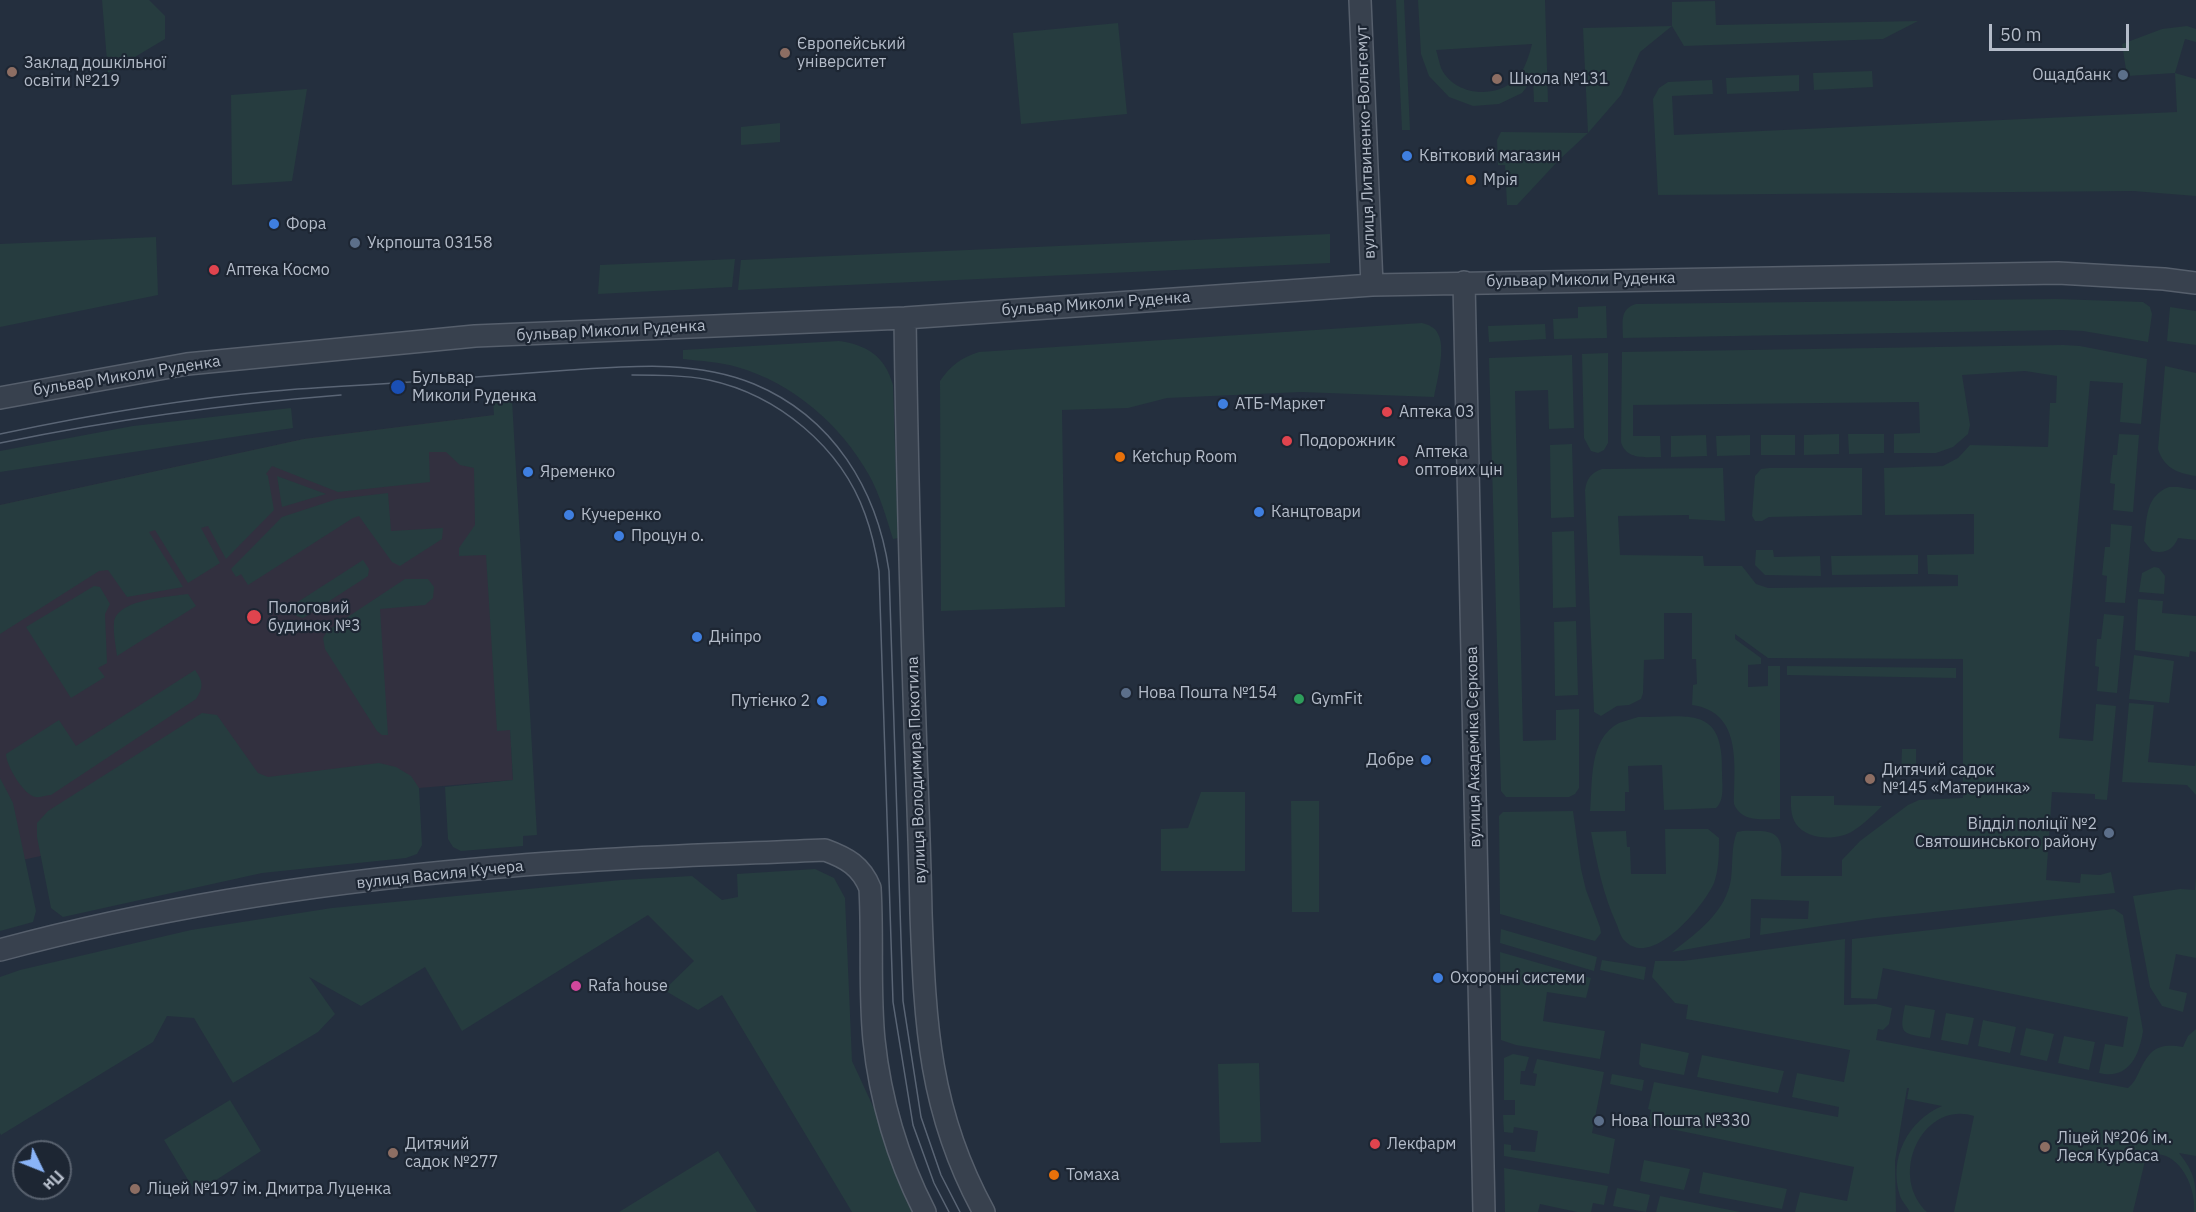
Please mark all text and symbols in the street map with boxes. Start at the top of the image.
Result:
scale bar [1992,12,2132,50]
text: 50 m [2000,23,2042,46]
street label: вулиця Литвиненко-Вольгемут [1352,25,1380,259]
place label: Європейський університет [797,34,906,72]
marker: Європейський університет [778,46,792,60]
place label: Заклад дошкільної освіти №219 [24,53,166,91]
marker: Заклад дошкільної освіти №219 [5,65,19,79]
place label: Ощадбанк [2032,65,2111,85]
marker: Ощадбанк [2116,68,2130,82]
place label: Школа №131 [1509,69,1608,89]
marker: Школа №131 [1490,72,1504,86]
place label: Квітковий магазин [1419,146,1561,166]
marker: Квітковий магазин [1400,149,1414,163]
place label: Мрія [1483,170,1518,190]
marker: Мрія [1464,173,1478,187]
place label: Фора [286,214,326,234]
marker: Фора [267,217,281,231]
place label: Укрпошта 03158 [367,233,493,253]
marker: Укрпошта 03158 [348,236,362,250]
place label: Аптека Космо [226,260,330,280]
marker: Аптека Космо [207,263,221,277]
street label: бульвар Миколи Руденка [1486,269,1676,291]
street label: бульвар Миколи Руденка [1001,288,1191,320]
street label: бульвар Миколи Руденка [516,316,706,346]
street label: бульвар Миколи Руденка [32,352,222,400]
place label: Бульвар Миколи Руденка [412,368,537,406]
marker: Бульвар Миколи Руденка [389,378,407,396]
place label: АТБ-Маркет [1235,394,1325,414]
marker: АТБ-Маркет [1216,397,1230,411]
place label: Аптека 03 [1399,402,1475,422]
marker: Аптека 03 [1380,405,1394,419]
place label: Подорожник [1299,431,1395,451]
marker: Подорожник [1280,434,1294,448]
place label: Аптека оптових цін [1415,442,1503,480]
place label: Ketchup Room [1132,447,1237,467]
marker: Ketchup Room [1113,450,1127,464]
marker: Аптека оптових цін [1396,454,1410,468]
place label: Яременко [540,462,615,482]
marker: Яременко [521,465,535,479]
place label: Канцтовари [1271,502,1361,522]
place label: Кучеренко [581,505,662,525]
marker: Канцтовари [1252,505,1266,519]
marker: Кучеренко [562,508,576,522]
place label: Процун о. [631,526,704,546]
marker: Процун о. [612,529,626,543]
place label: Пологовий будинок №3 [268,598,361,636]
marker: Пологовий будинок №3 [245,608,263,626]
place label: Дніпро [709,627,761,647]
marker: Дніпро [690,630,704,644]
street label: вулиця Академіка Сєркова [1463,646,1485,848]
street label: вулиця Володимира Покотила [903,656,931,884]
place label: Нова Пошта №154 [1138,683,1277,703]
marker: Нова Пошта №154 [1119,686,1133,700]
place label: GymFit [1311,689,1363,709]
place label: Путієнко 2 [731,691,810,711]
marker: GymFit [1292,692,1306,706]
marker: Путієнко 2 [815,694,829,708]
place label: Добре [1366,750,1414,770]
marker: Добре [1419,753,1433,767]
place label: Дитячий садок №145 «Материнка» [1882,760,2030,798]
marker: Дитячий садок №145 «Материнка» [1863,772,1877,786]
place label: Відділ поліції №2 Святошинського району [1915,814,2097,852]
marker: Відділ поліції №2 Святошинського району [2102,826,2116,840]
street label: вулиця Василя Кучера [355,857,525,893]
place label: Охоронні системи [1450,968,1585,988]
marker: Охоронні системи [1431,971,1445,985]
place label: Rafa house [588,976,668,996]
marker: Rafa house [569,979,583,993]
place label: Нова Пошта №330 [1611,1111,1750,1131]
marker: Нова Пошта №330 [1592,1114,1606,1128]
place label: Ліцей №206 ім. Леся Курбаса [2057,1128,2172,1166]
place label: Дитячий садок №277 [405,1134,498,1172]
place label: Лекфарм [1387,1134,1456,1154]
marker: Лекфарм [1368,1137,1382,1151]
north arrow [12,1140,72,1200]
marker: Ліцей №206 ім. Леся Курбаса [2038,1140,2052,1154]
marker: Дитячий садок №277 [386,1146,400,1160]
place label: Томаха [1066,1165,1119,1185]
text: Пн [39,1166,68,1195]
marker: Томаха [1047,1168,1061,1182]
place label: Ліцей №197 ім. Дмитра Луценка [147,1179,391,1199]
marker: Ліцей №197 ім. Дмитра Луценка [128,1182,142,1196]

